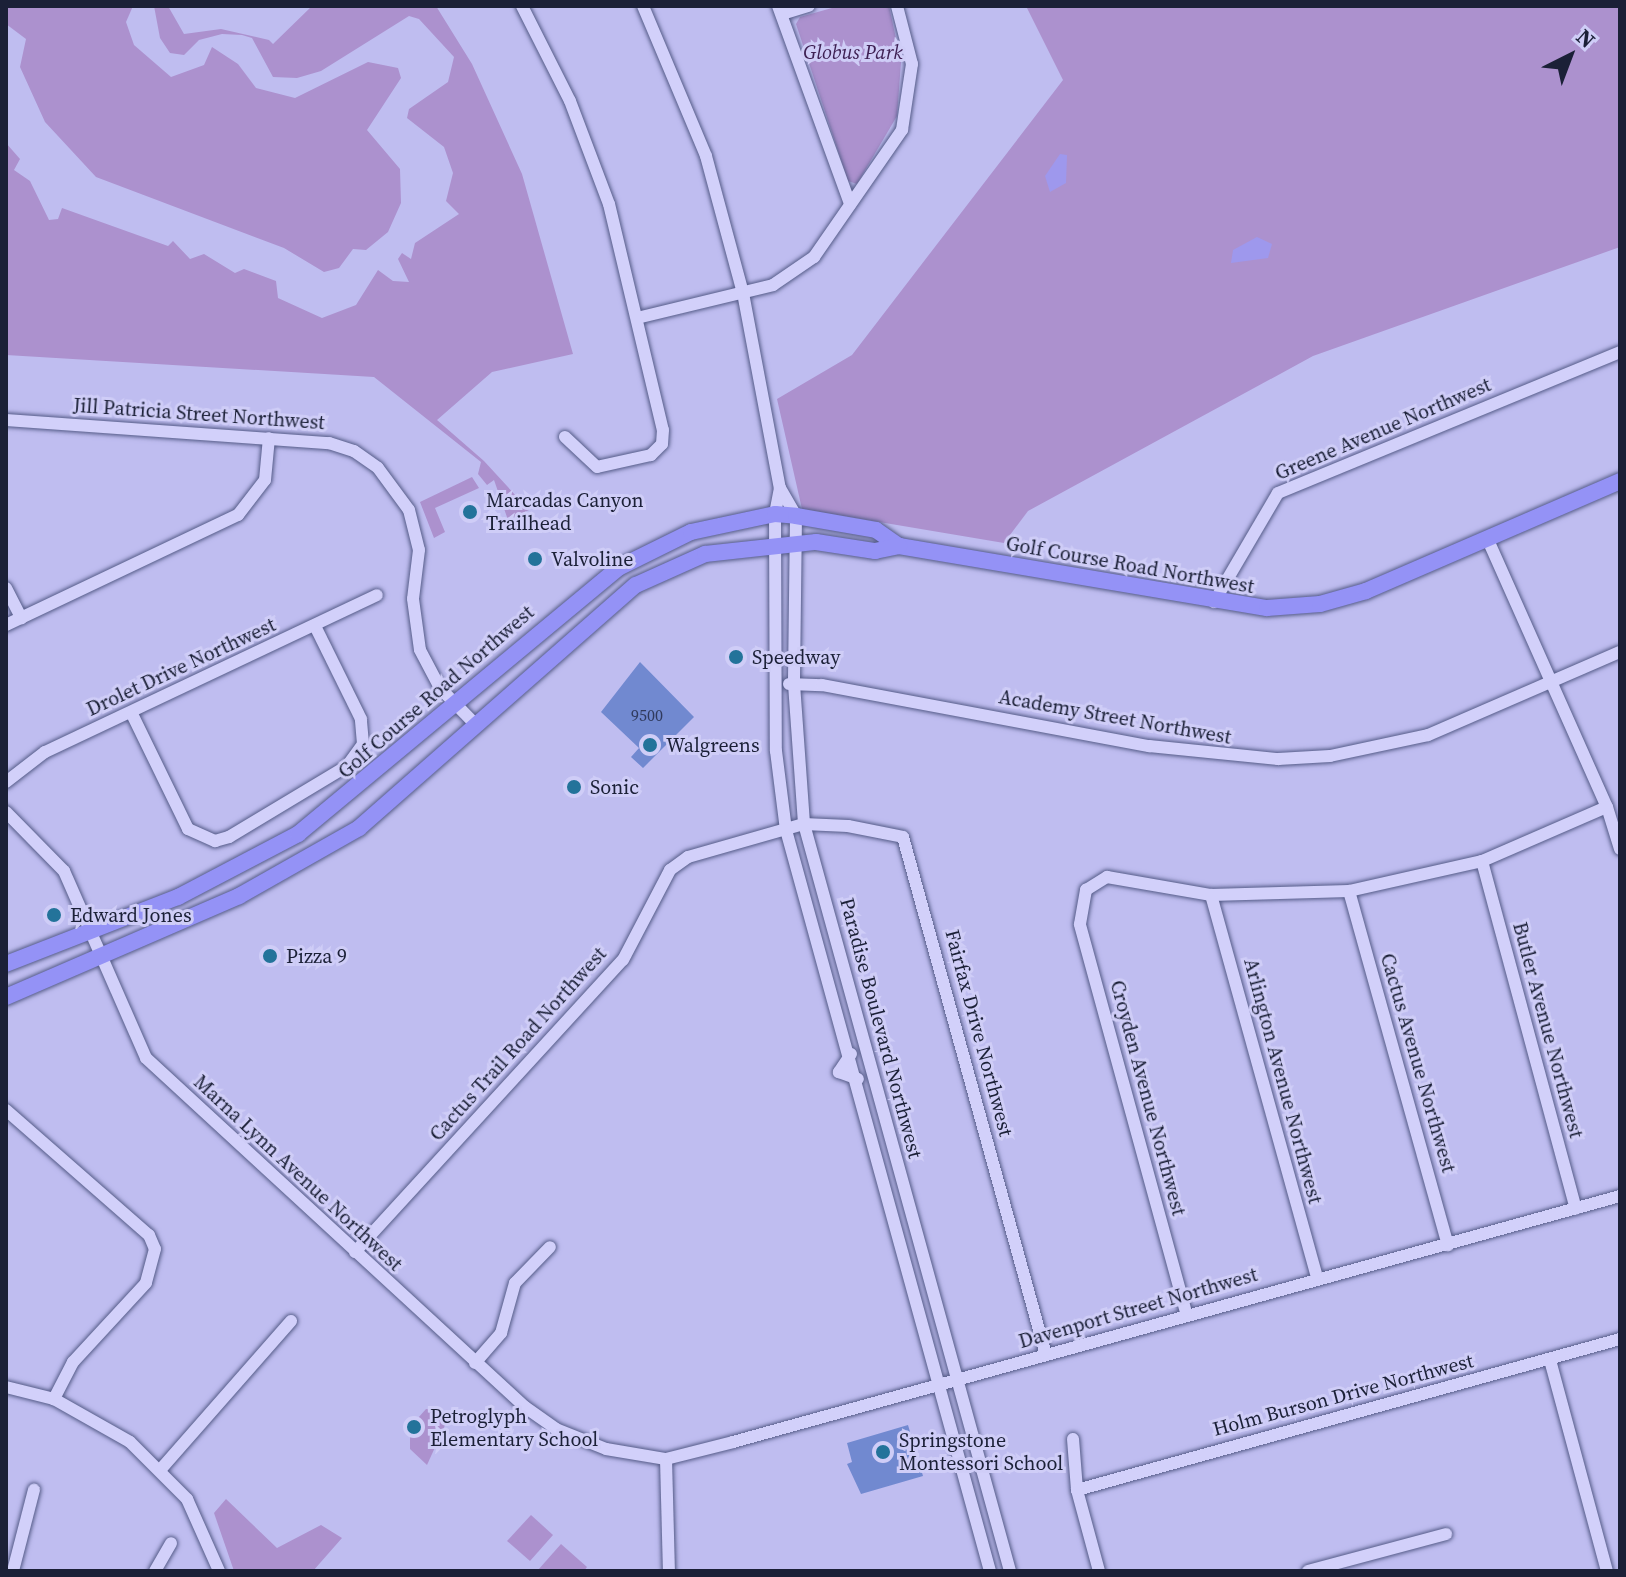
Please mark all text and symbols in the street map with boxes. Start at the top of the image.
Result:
north arrow [1530,16,1610,96]
text: N [1570,22,1602,55]
park label: Globus Park [803,40,903,64]
street label: Greene Avenue Northwest [1272,373,1494,485]
street label: Jill Patricia Street Northwest [72,393,326,435]
place label: Marcadas Canyon Trailhead [486,488,644,535]
marker: Marcadas Canyon Trailhead [461,503,479,521]
street label: Golf Course Road Northwest [1004,531,1256,599]
place label: Valvoline [551,547,634,571]
marker: Valvoline [526,550,544,568]
street label: Golf Course Road Northwest [333,600,539,784]
street label: Drolet Drive Northwest [83,613,279,721]
place label: Speedway [752,645,840,669]
marker: Speedway [727,648,745,666]
street label: Academy Street Northwest [997,685,1233,749]
house number: 9500 [631,705,663,725]
place label: Walgreens [666,733,760,757]
marker: Walgreens [641,736,659,754]
place label: Sonic [590,775,639,799]
marker: Sonic [565,778,583,796]
street label: Paradise Boulevard Northwest [835,895,927,1161]
place label: Edward Jones [70,903,192,927]
marker: Edward Jones [45,906,63,924]
street label: Butler Avenue Northwest [1508,919,1588,1141]
street label: Fairfax Drive Northwest [940,927,1018,1139]
street label: Cactus Trail Road Northwest [424,942,612,1146]
place label: Pizza 9 [286,944,347,968]
marker: Pizza 9 [261,947,279,965]
street label: Cactus Avenue Northwest [1375,951,1461,1175]
street label: Arlington Avenue Northwest [1239,956,1327,1206]
street label: Croyden Avenue Northwest [1105,978,1191,1218]
street label: Marna Lynn Avenue Northwest [189,1070,407,1276]
street label: Davenport Street Northwest [1016,1262,1260,1354]
street label: Holm Burson Drive Northwest [1210,1349,1476,1441]
place label: Petroglyph Elementary School [430,1404,598,1451]
marker: Petroglyph Elementary School [405,1418,423,1436]
place label: Springstone Montessori School [899,1428,1063,1475]
marker: Springstone Montessori School [874,1443,892,1461]

